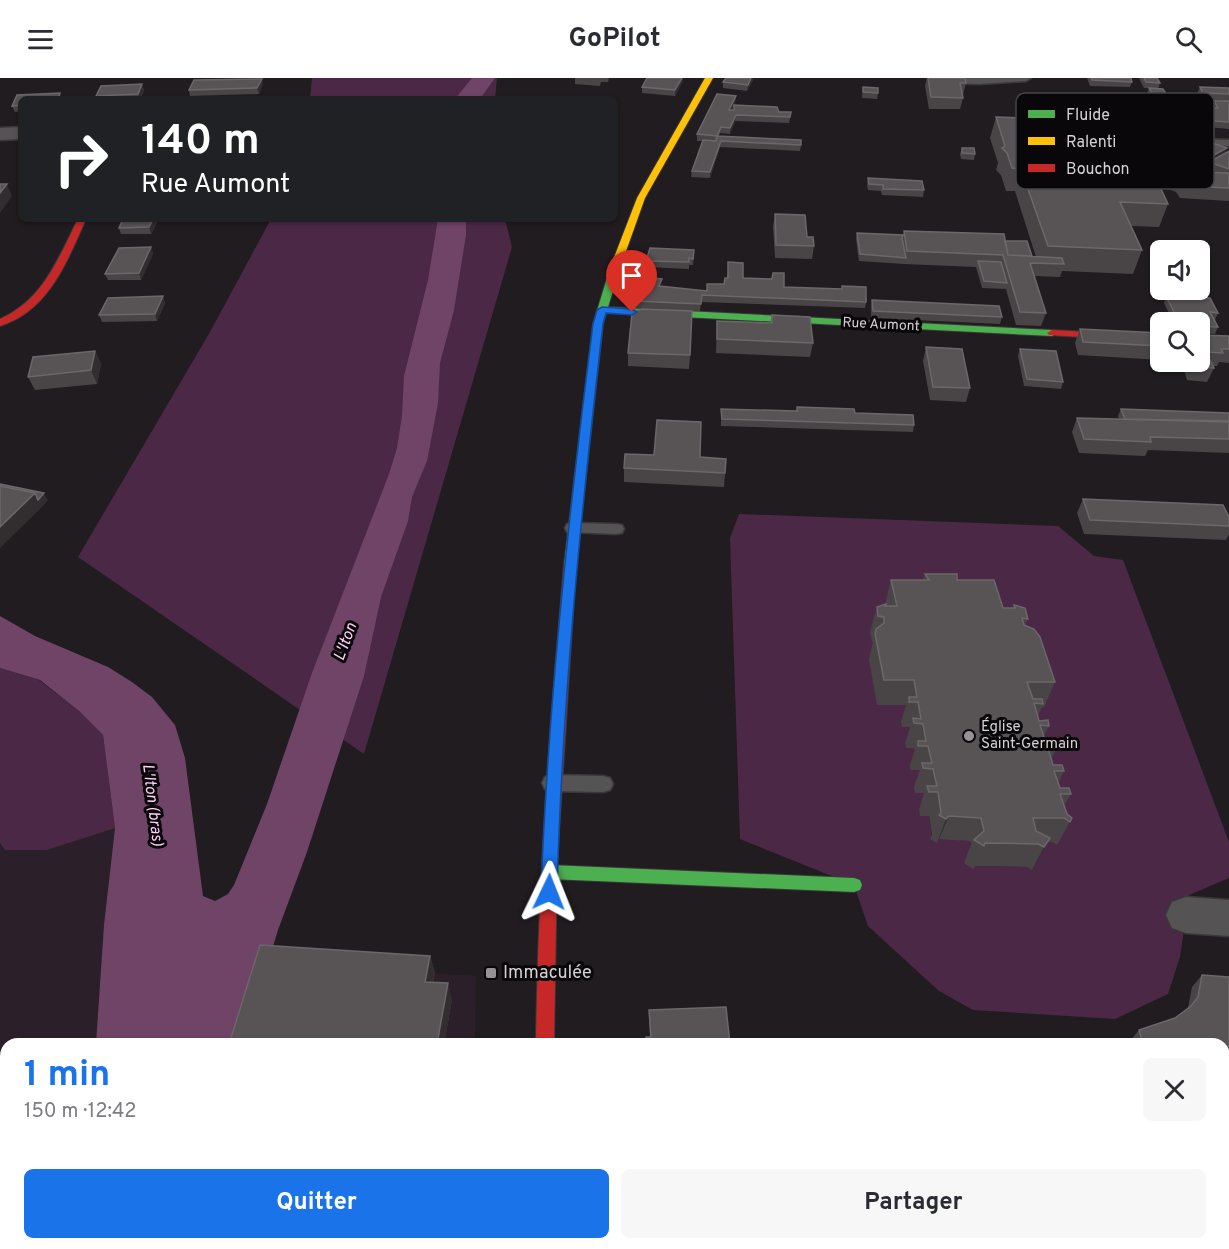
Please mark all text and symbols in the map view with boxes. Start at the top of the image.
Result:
text: GoPilot [568,22,661,56]
icon: menu [24,23,57,56]
icon: search [1172,23,1205,56]
legend [1016,93,1214,189]
text: Fluide [1066,106,1110,126]
text: 140 m [141,116,260,169]
icon: right [42,120,120,198]
text: Ralenti [1066,133,1116,153]
text: Bouchon [1066,160,1130,180]
text: Rue Aumont [141,168,290,202]
map controls [1150,240,1210,372]
button: sound [1150,240,1210,300]
pin [606,250,657,312]
icon: arrive [615,259,648,292]
button: search [1150,312,1210,372]
street label: Rue Aumont [842,314,920,336]
water label: L'Iton [330,620,362,664]
place label: Église Saint-Germain [981,717,1078,754]
marker: Église Saint-Germain [962,729,976,743]
water label: L'Iton (bras) [137,763,167,848]
position arrow [517,860,581,924]
place label: Immaculée [503,962,592,985]
marker: Immaculée [484,966,498,980]
text: 1 min [24,1053,110,1099]
button: close [1143,1058,1206,1121]
text: 150 m · 12:42 [24,1099,137,1125]
button: Quitter [24,1169,609,1238]
button: Partager [621,1169,1206,1238]

